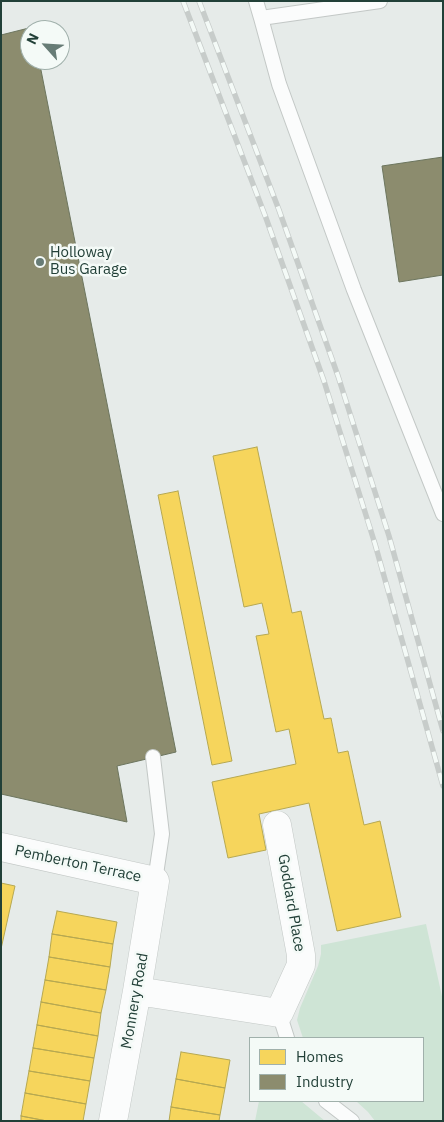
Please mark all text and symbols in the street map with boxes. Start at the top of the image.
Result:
north arrow [20,20,70,70]
text: N [22,30,43,47]
place label: Holloway Bus Garage [50,244,127,279]
marker: Holloway Bus Garage [34,256,46,268]
street label: Pemberton Terrace [13,842,143,886]
street label: Goddard Place [274,853,308,953]
street label: Monnery Road [118,952,152,1050]
legend [249,1037,424,1102]
text: Homes [296,1047,344,1066]
text: Industry [296,1072,353,1091]

